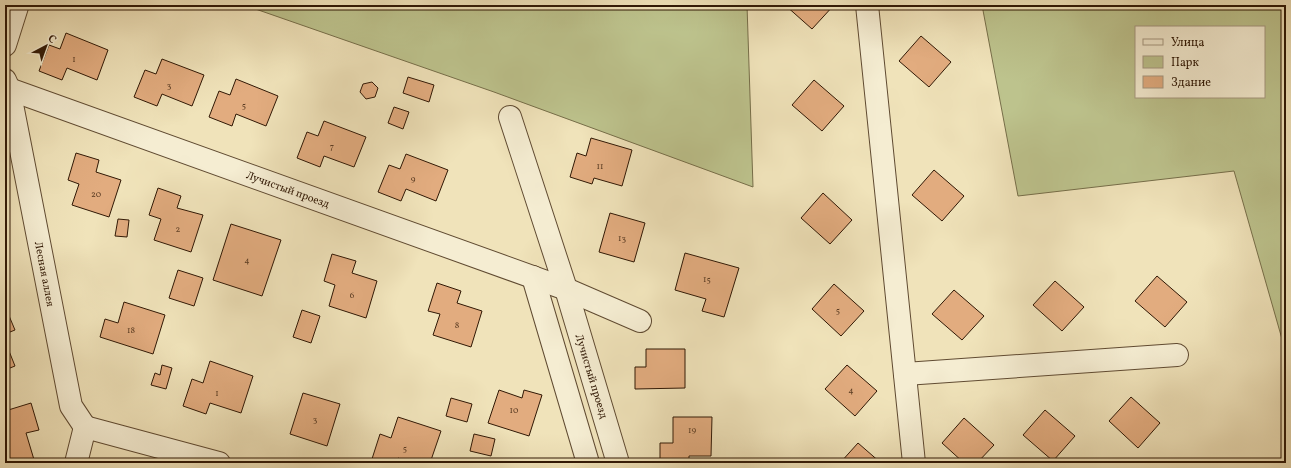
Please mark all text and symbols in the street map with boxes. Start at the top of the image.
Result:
north arrow [26,26,66,66]
legend [1135,26,1265,98]
text: С [44,32,59,48]
text: Улица [1171,35,1204,51]
house number: 1 [72,53,76,66]
text: Парк [1171,55,1199,71]
text: Здание [1171,75,1211,91]
house number: 3 [167,79,172,92]
house number: 5 [242,99,246,112]
house number: 7 [330,140,334,153]
house number: 11 [597,160,603,173]
street label: Лучистый проезд [244,168,332,213]
house number: 9 [411,173,416,186]
house number: 20 [91,188,102,201]
house number: 2 [176,223,181,236]
house number: 13 [618,232,626,245]
street label: Лесная аллея [30,240,57,308]
house number: 4 [244,254,250,267]
house number: 15 [703,273,711,286]
house number: 6 [350,289,355,302]
house number: 5 [836,304,840,317]
house number: 8 [455,319,460,332]
house number: 18 [127,324,135,337]
street label: Лучистый проезд [571,332,611,421]
house number: 4 [848,384,854,397]
house number: 1 [215,387,219,400]
house number: 10 [510,404,519,417]
house number: 3 [313,413,318,426]
house number: 19 [688,424,696,437]
house number: 5 [403,442,407,455]

